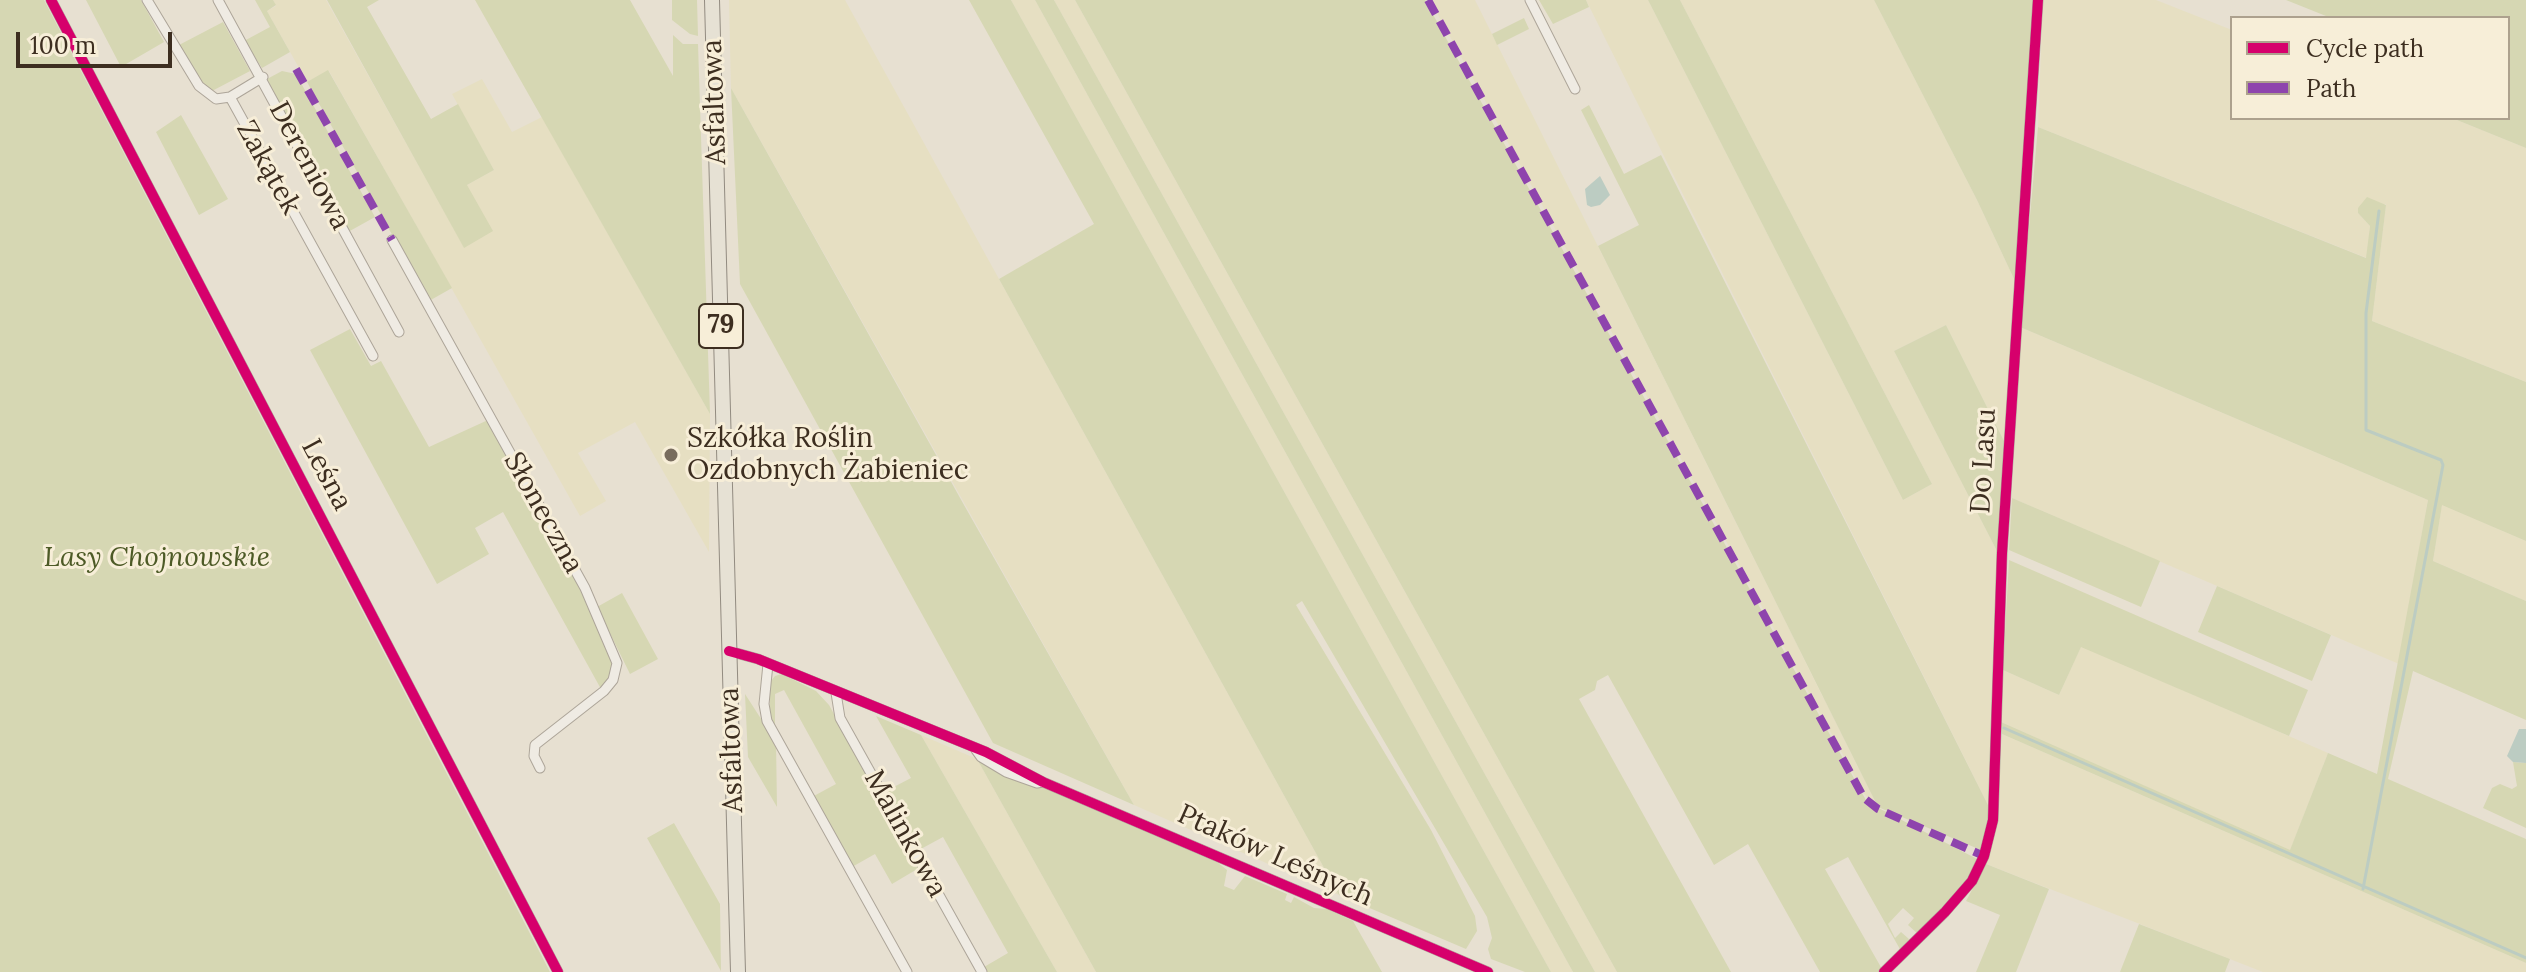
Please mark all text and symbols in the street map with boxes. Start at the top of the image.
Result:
scale bar [20,16,176,66]
legend [2230,16,2510,120]
text: 100 m [30,30,96,61]
text: Cycle path [2306,33,2424,64]
street label: Asfaltowa [696,39,734,165]
text: Path [2306,73,2356,104]
street label: Dereniowa [261,96,357,236]
street label: Zakątek [229,115,307,221]
road number: 79 [699,304,743,348]
street label: Do Lasu [1964,407,2004,515]
place label: Szkółka Roślin Ozdobnych Żabieniec [687,422,969,488]
street label: Leśna [293,434,359,516]
marker: Szkółka Roślin Ozdobnych Żabieniec [662,446,680,464]
street label: Słoneczna [496,447,590,579]
park label: Lasy Chojnowskie [44,541,270,575]
street label: Asfaltowa [713,687,751,813]
street label: Malinkowa [856,765,954,903]
street label: Ptaków Leśnych [1172,798,1378,914]

